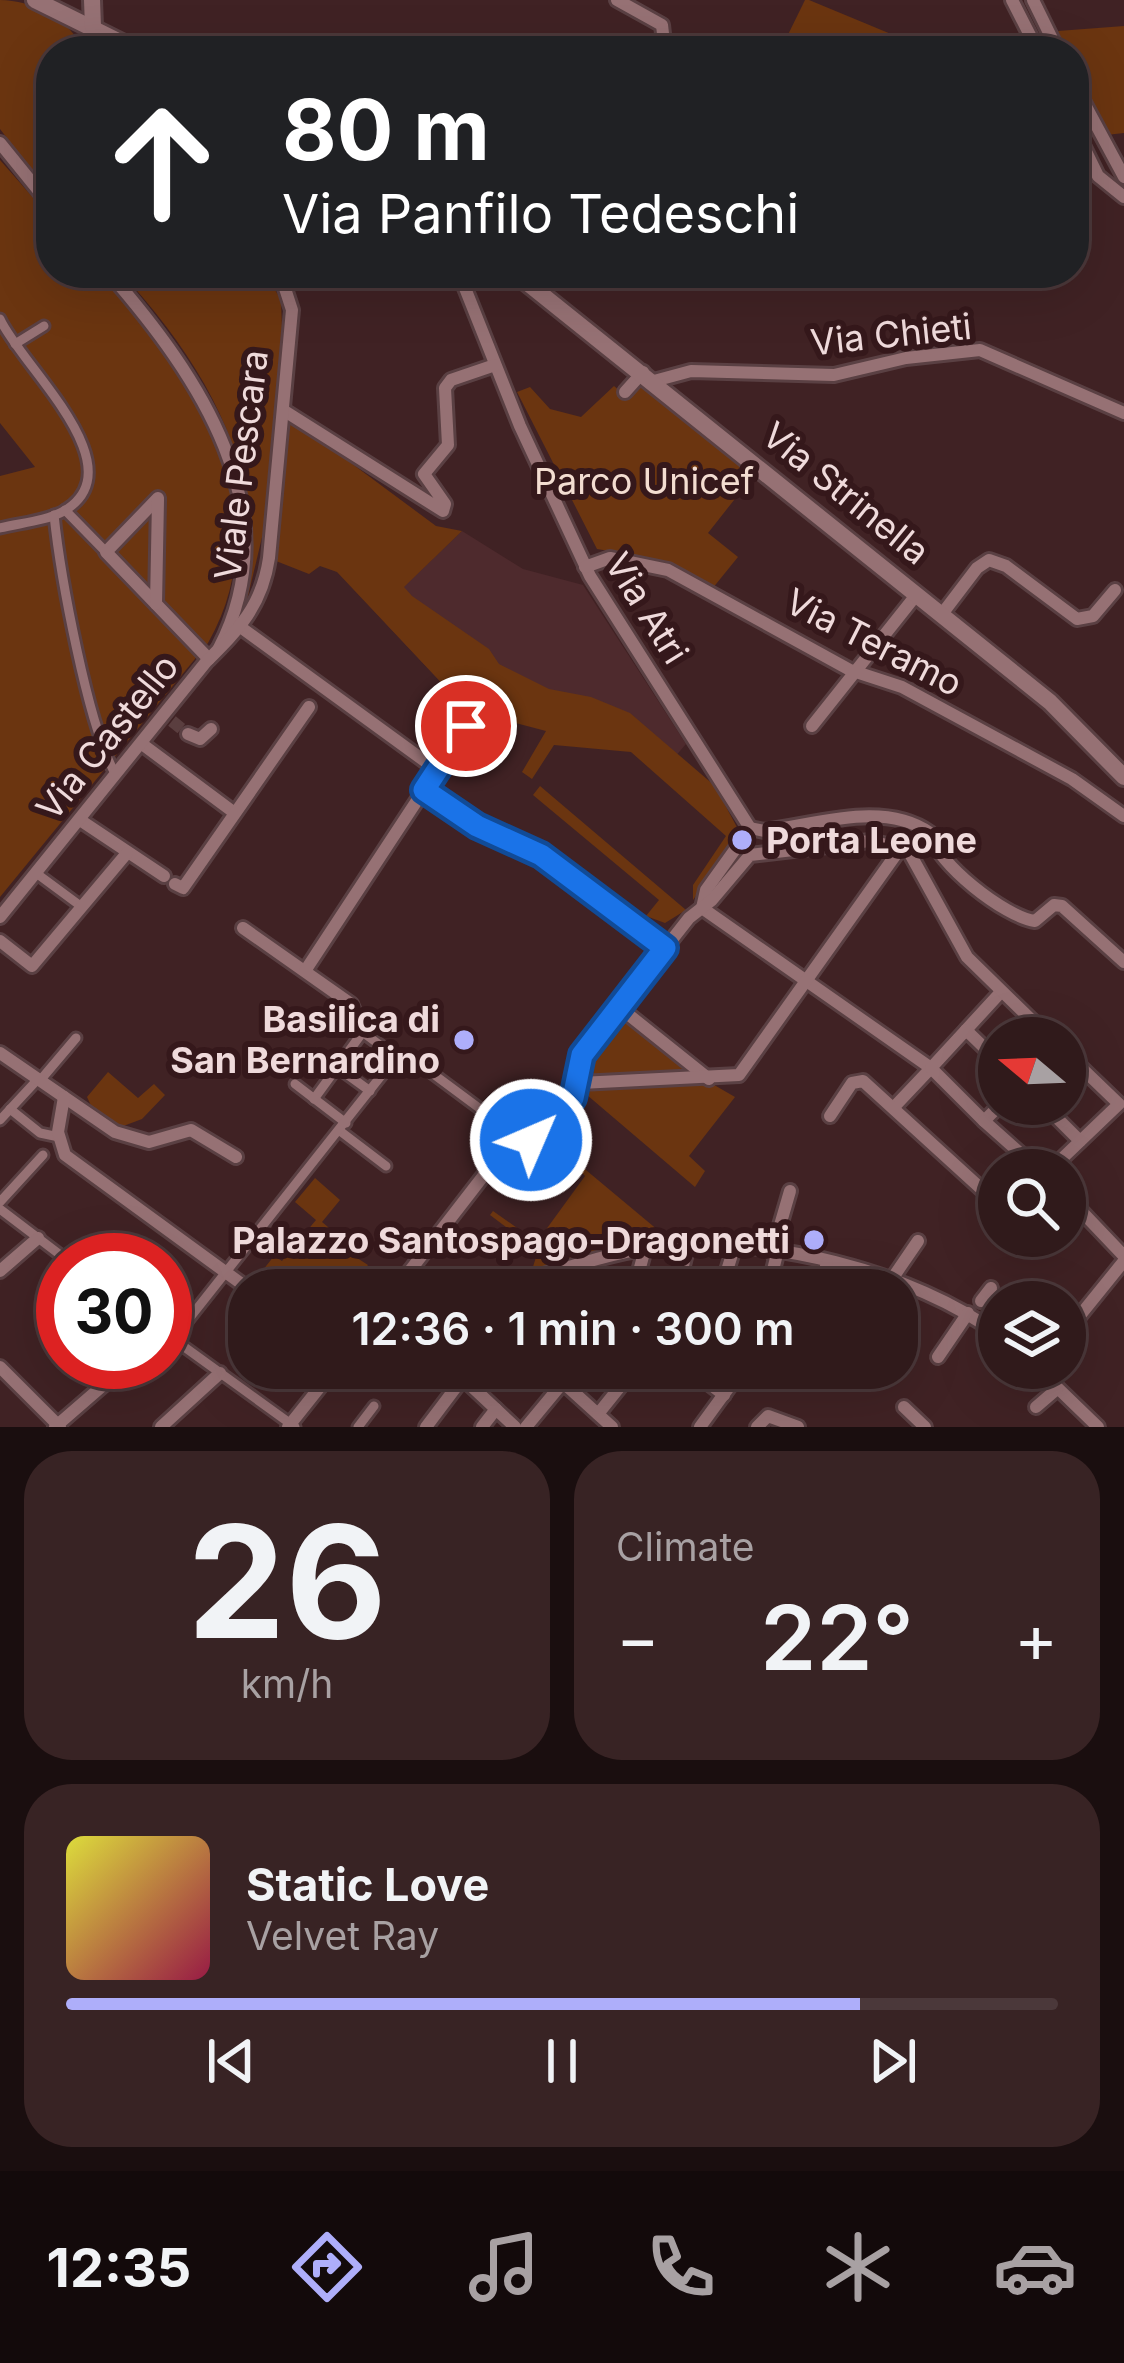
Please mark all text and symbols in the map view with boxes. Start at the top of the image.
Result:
text: 80 m [282,79,490,180]
icon: ahead [84,84,240,240]
text: Via Panfilo Tedeschi [282,181,799,246]
street label: Via Chieti [808,304,974,364]
street label: Viale Pescara [205,348,277,582]
street label: Via Strinella [754,412,938,574]
park label: Parco Unicef [534,459,754,503]
street label: Via Atri [596,544,698,672]
street label: Via Teramo [778,579,970,705]
street label: Via Castello [27,645,187,829]
pin [415,675,517,777]
icon: arrive [433,693,499,759]
place label: Porta Leone [766,818,977,862]
marker: Porta Leone [729,827,755,853]
place label: Basilica di San Bernardino [170,997,440,1082]
north arrow [978,1017,1086,1125]
map controls [978,1017,1086,1389]
marker: Basilica di San Bernardino [451,1027,477,1053]
position arrow [468,1077,594,1203]
button: search [978,1149,1086,1257]
place label: Palazzo Santospago-Dragonetti [232,1218,790,1262]
marker: Palazzo Santospago-Dragonetti [801,1227,827,1253]
speed limit sign: 30 [36,1233,192,1389]
button: layers [978,1281,1086,1389]
text: 12:36 · 1 min · 300 m [352,1301,794,1356]
text: 26 [187,1487,387,1676]
text: Climate [616,1523,755,1570]
text: 22° [760,1583,914,1692]
text: − [616,1598,660,1678]
text: + [1014,1598,1058,1678]
text: km/h [241,1660,333,1707]
text: Static Love [246,1857,489,1912]
text: Velvet Ray [246,1912,439,1959]
icon: previous [198,2028,264,2094]
icon: pause [529,2028,595,2094]
icon: next [860,2028,926,2094]
icon: directions [285,2225,369,2309]
icon: music [462,2225,546,2309]
icon: phone [639,2225,723,2309]
icon: climate [816,2225,900,2309]
icon: car [993,2225,1077,2309]
text: 12:35 [47,2235,191,2300]

